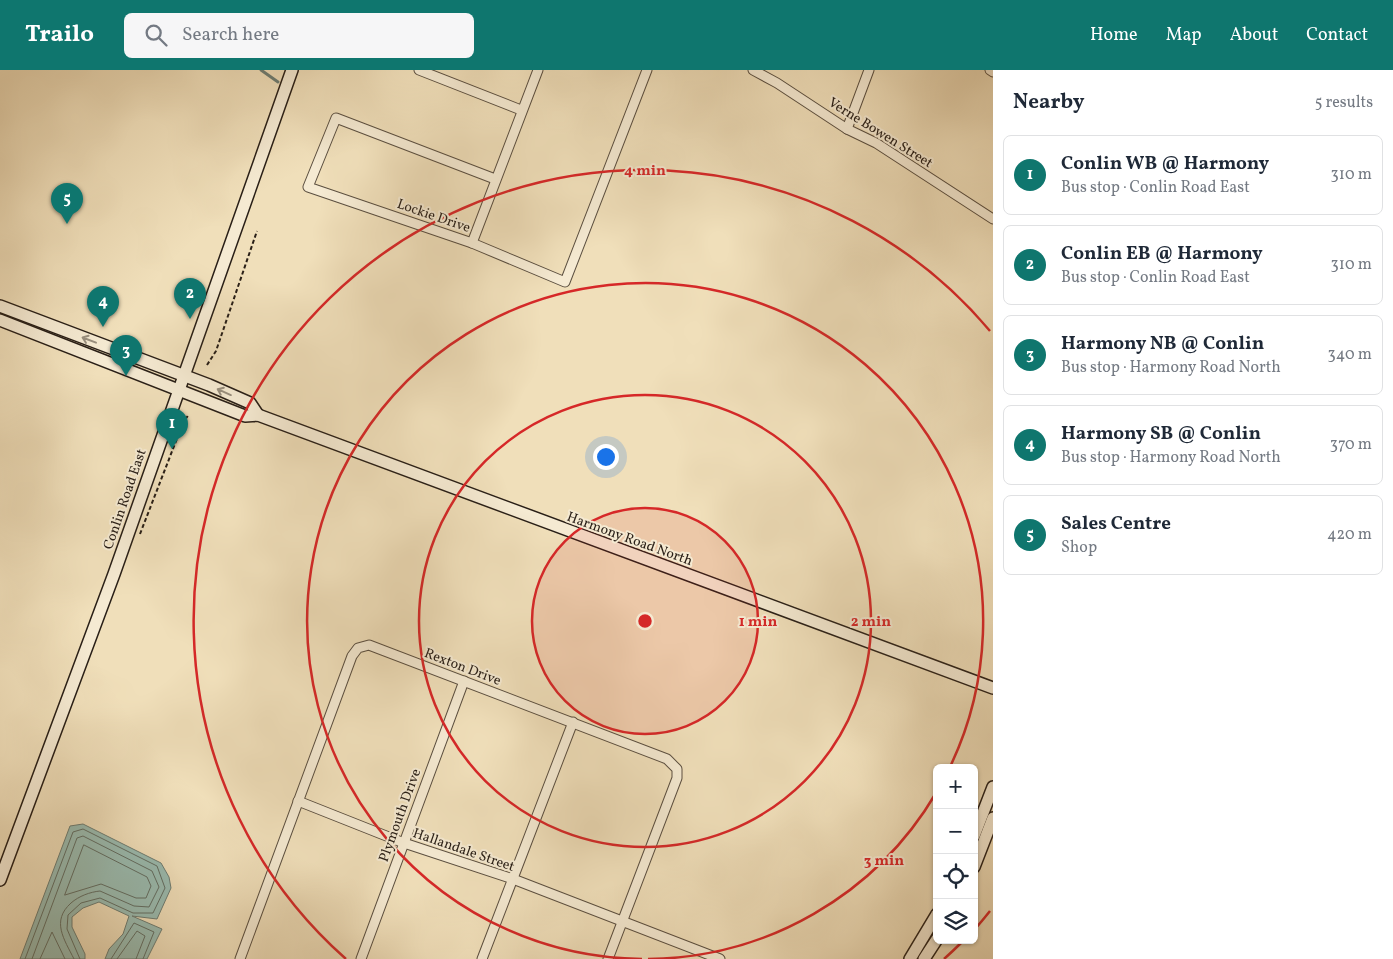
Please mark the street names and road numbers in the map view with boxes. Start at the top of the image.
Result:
street label: Verne Bowen Street [824,93,936,173]
street label: Lockie Drive [394,195,473,238]
street label: Conlin Road East [99,447,152,552]
street label: Harmony Road North [564,508,695,571]
street label: Rexton Drive [421,644,504,691]
street label: Plymouth Drive [375,766,426,865]
street label: Hallandale Street [410,824,517,877]

